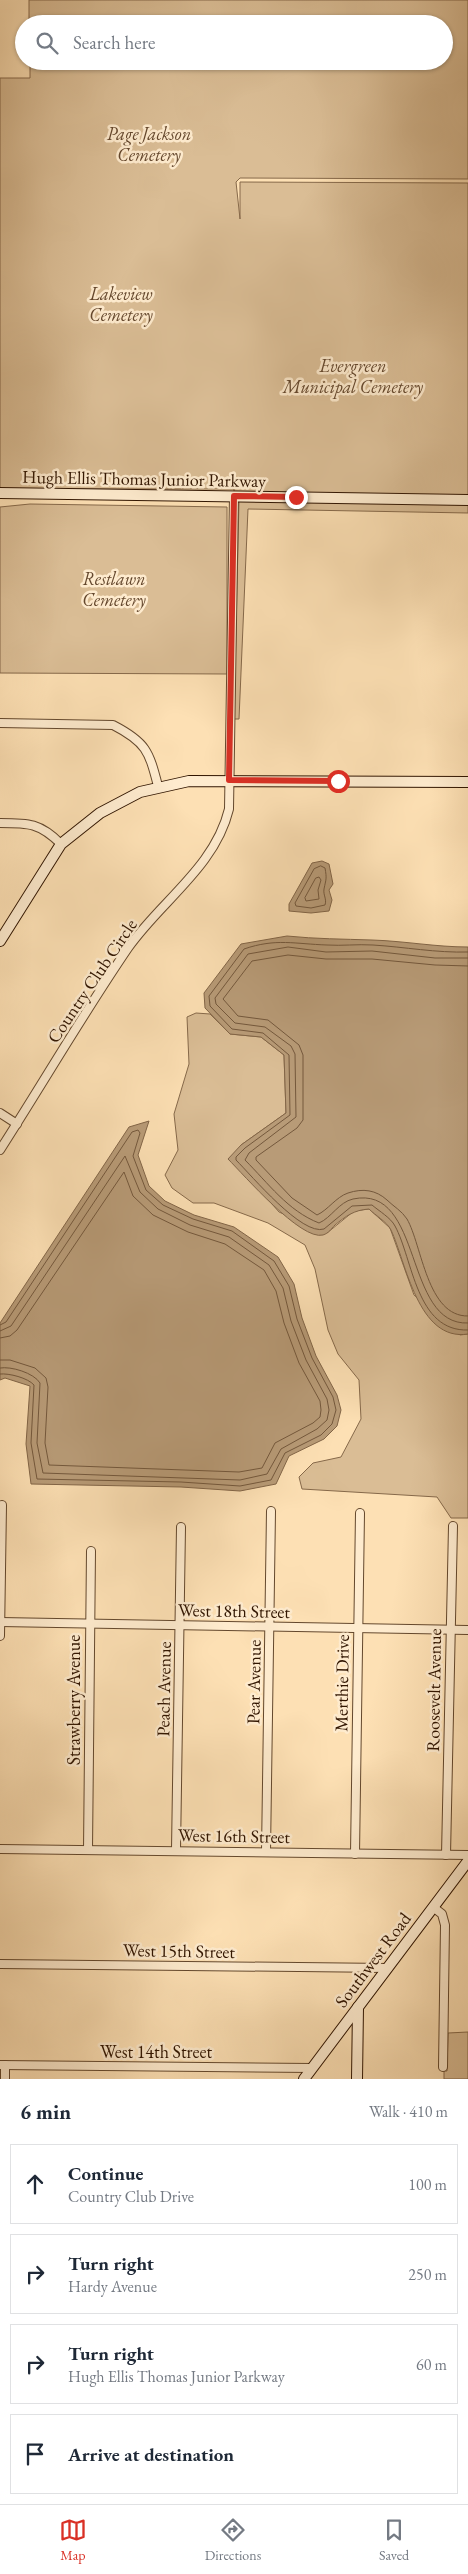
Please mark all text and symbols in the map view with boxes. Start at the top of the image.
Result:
search box [15,15,453,70]
icon: search [33,29,61,57]
text: Search here [73,30,155,55]
park label: Page Jackson Cemetery [107,122,191,167]
park label: Lakeview Cemetery [89,282,153,327]
park label: Evergreen Municipal Cemetery [282,354,424,399]
street label: Hugh Ellis Thomas Junior Parkway [22,465,266,492]
route end [285,486,308,509]
park label: Restlawn Cemetery [82,567,146,612]
route start [327,770,350,793]
street label: Country Club Circle [41,914,142,1047]
street label: West 18th Street [178,1598,291,1623]
street label: Roosevelt Avenue [421,1628,446,1752]
street label: Merthie Drive [329,1634,354,1732]
street label: Strawberry Avenue [62,1635,85,1765]
street label: Pear Avenue [241,1640,266,1724]
street label: Peach Avenue [151,1641,176,1737]
street label: West 16th Street [178,1823,291,1848]
street label: Southwest Road [329,1907,416,2012]
street label: West 15th Street [123,1938,236,1963]
street label: West 14th Street [100,2040,212,2063]
text: 6 min [20,2098,71,2125]
text: Walk · 410 m [369,2101,448,2122]
text: Continue [68,2161,143,2186]
icon: ahead [21,2170,49,2198]
text: 100 m [408,2174,447,2195]
text: Country Club Drive [68,2186,194,2207]
text: Turn right [68,2251,154,2276]
icon: right [21,2260,49,2288]
text: 250 m [408,2264,447,2285]
text: Hardy Avenue [68,2276,157,2297]
text: Turn right [68,2341,154,2366]
icon: right [21,2350,49,2378]
text: 60 m [416,2354,447,2375]
text: Hugh Ellis Thomas Junior Parkway [68,2366,285,2387]
icon: arrive [21,2440,49,2468]
text: Arrive at destination [68,2442,234,2467]
tab: Map [59,2516,87,2564]
tab: Directions [205,2516,261,2564]
tab: Saved [379,2516,409,2564]

